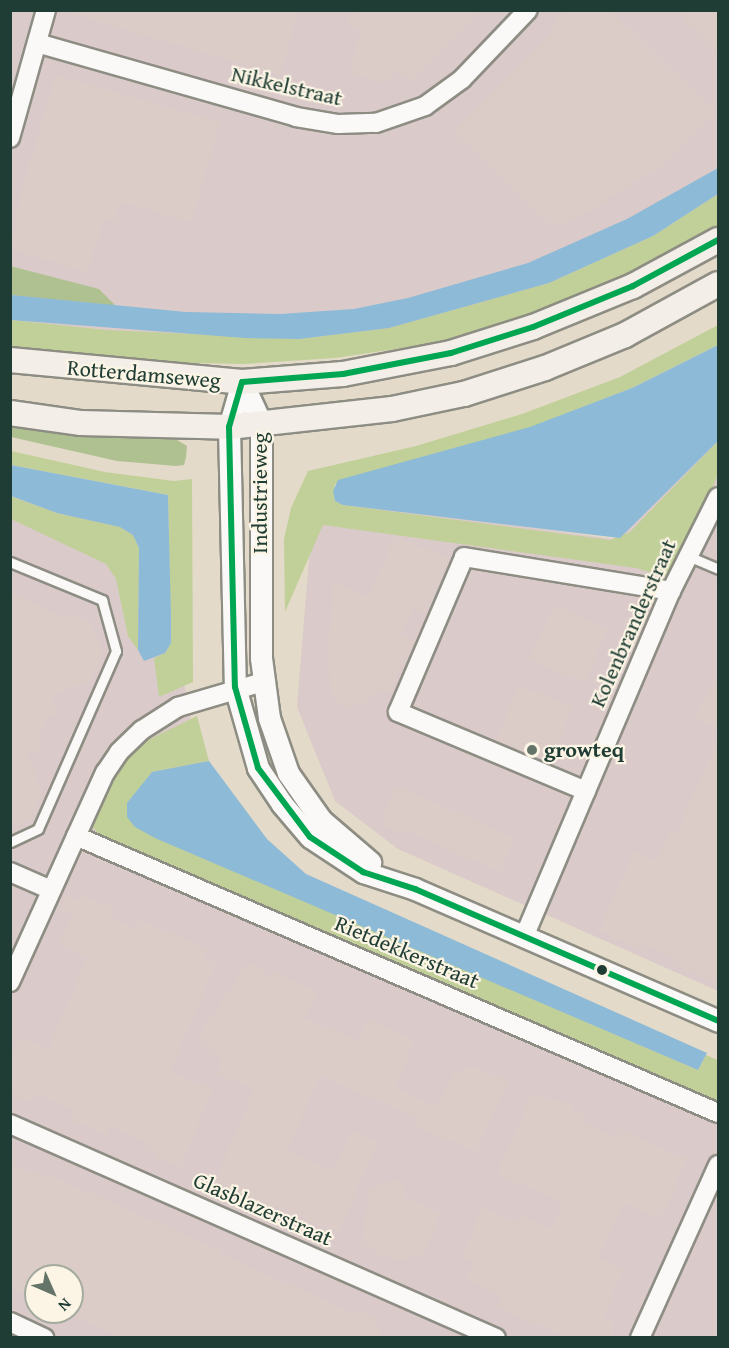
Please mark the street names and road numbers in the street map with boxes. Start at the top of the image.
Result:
street label: Nikkelstraat [229,60,345,112]
street label: Rotterdamseweg [66,354,222,394]
street label: Industrieweg [247,432,273,554]
street label: Kolenbranderstraat [584,535,682,711]
street label: Rietdekkerstraat [331,910,483,994]
street label: Glasblazerstraat [189,1167,337,1251]

